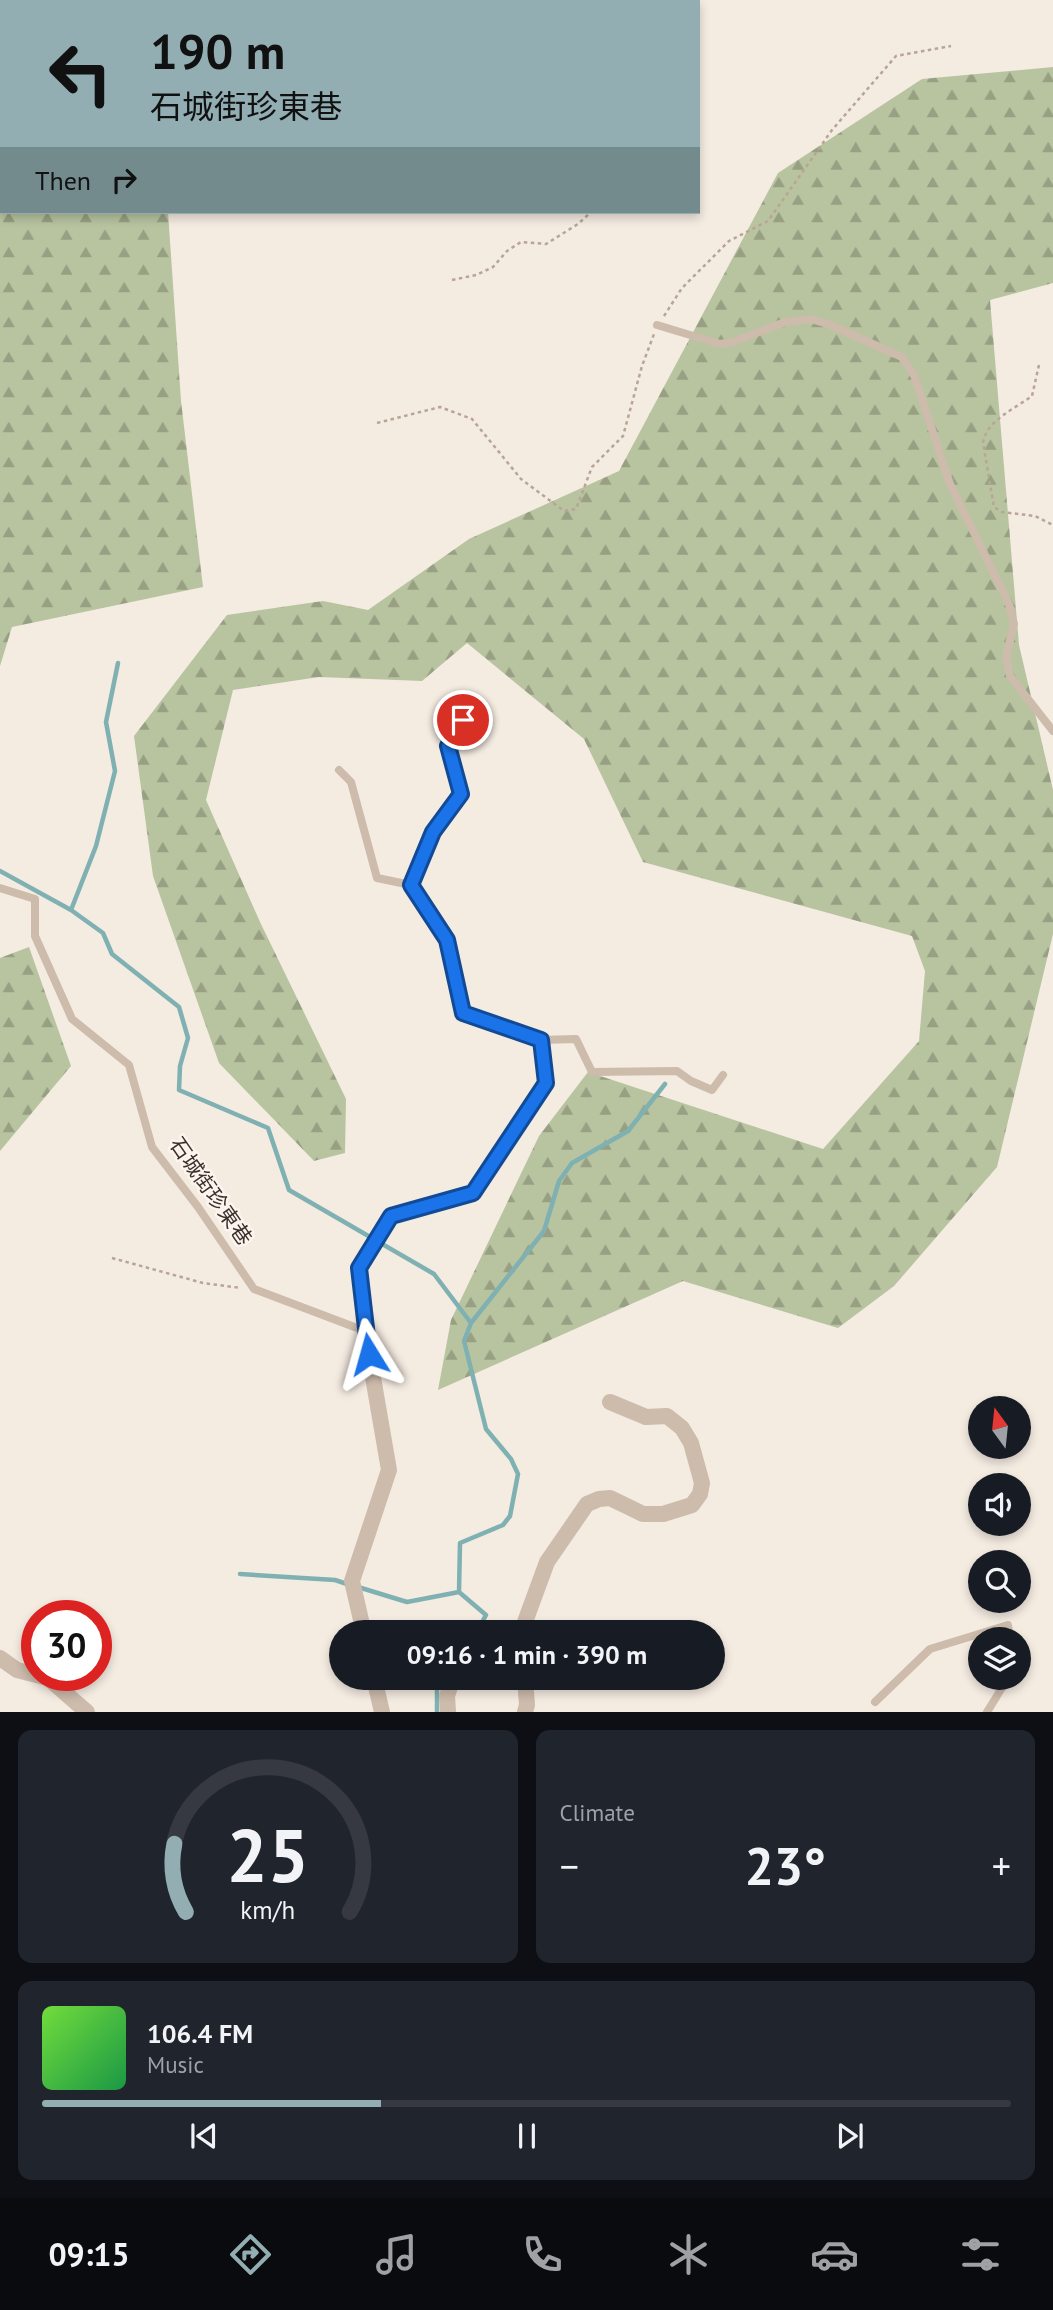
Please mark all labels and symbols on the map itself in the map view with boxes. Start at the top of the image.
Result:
pin [433,690,493,750]
street label: 石城街珍東巷 [164,1132,258,1250]
position arrow [332,1317,406,1391]
north arrow [968,1396,1031,1460]
speed limit sign: 30 [21,1600,112,1691]

